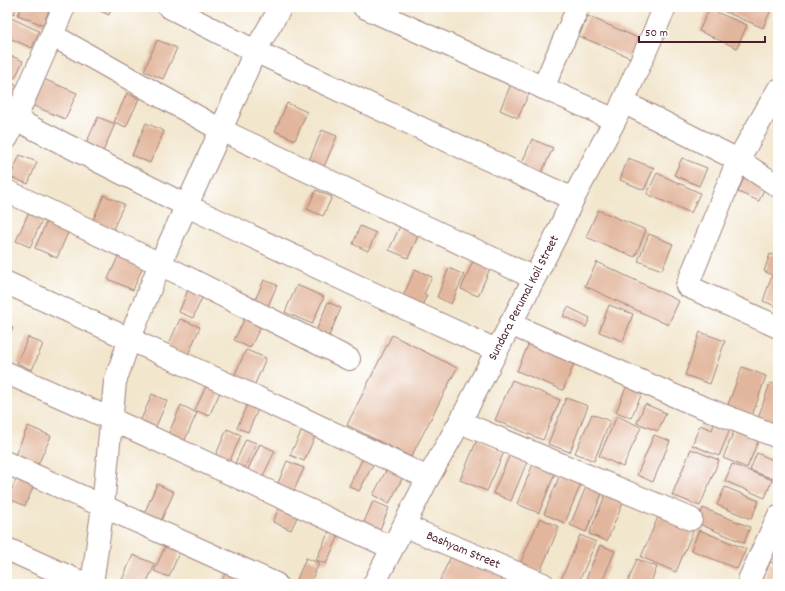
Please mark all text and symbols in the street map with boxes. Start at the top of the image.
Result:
scale bar [639,18,765,44]
text: 50 m [645,25,668,42]
street label: Sundara Perumal Koil Street [484,232,564,364]
street label: Bashyam Street [423,526,503,574]

